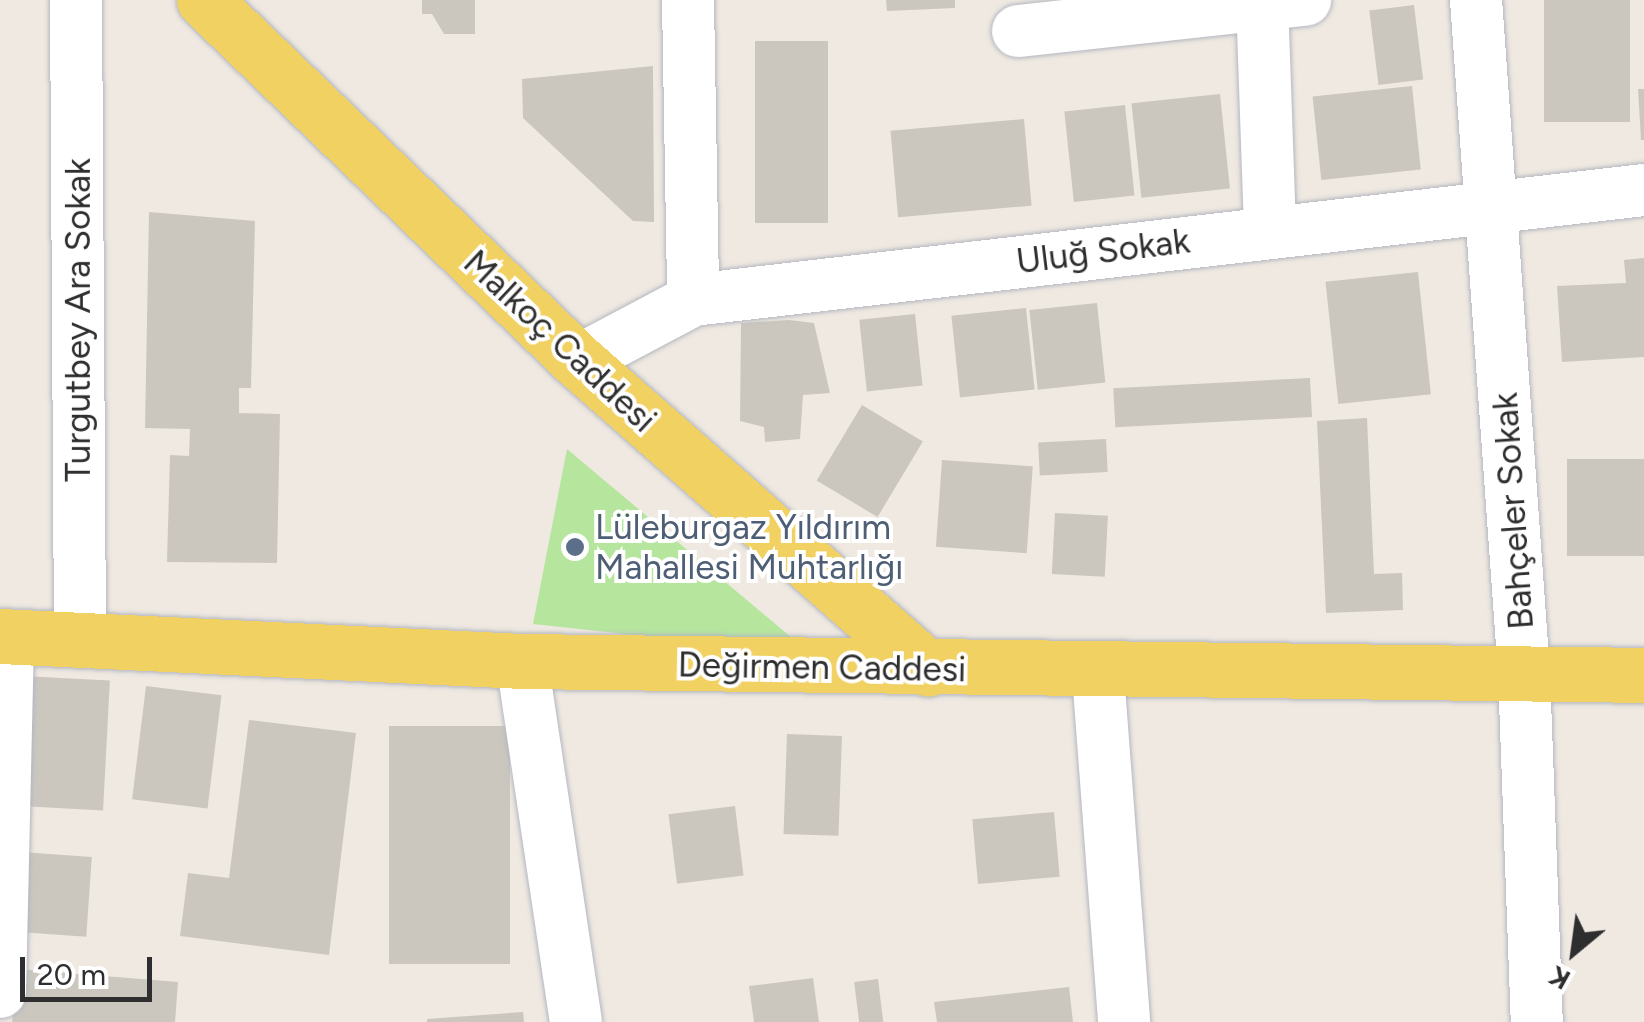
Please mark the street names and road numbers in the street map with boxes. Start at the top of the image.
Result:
street label: Turgutbey Ara Sokak [57,158,99,482]
street label: Uluğ Sokak [1014,220,1192,282]
street label: Malkoç Caddesi [455,241,665,441]
street label: Bahçeler Sokak [1484,391,1542,631]
street label: Değirmen Caddesi [677,643,967,691]

